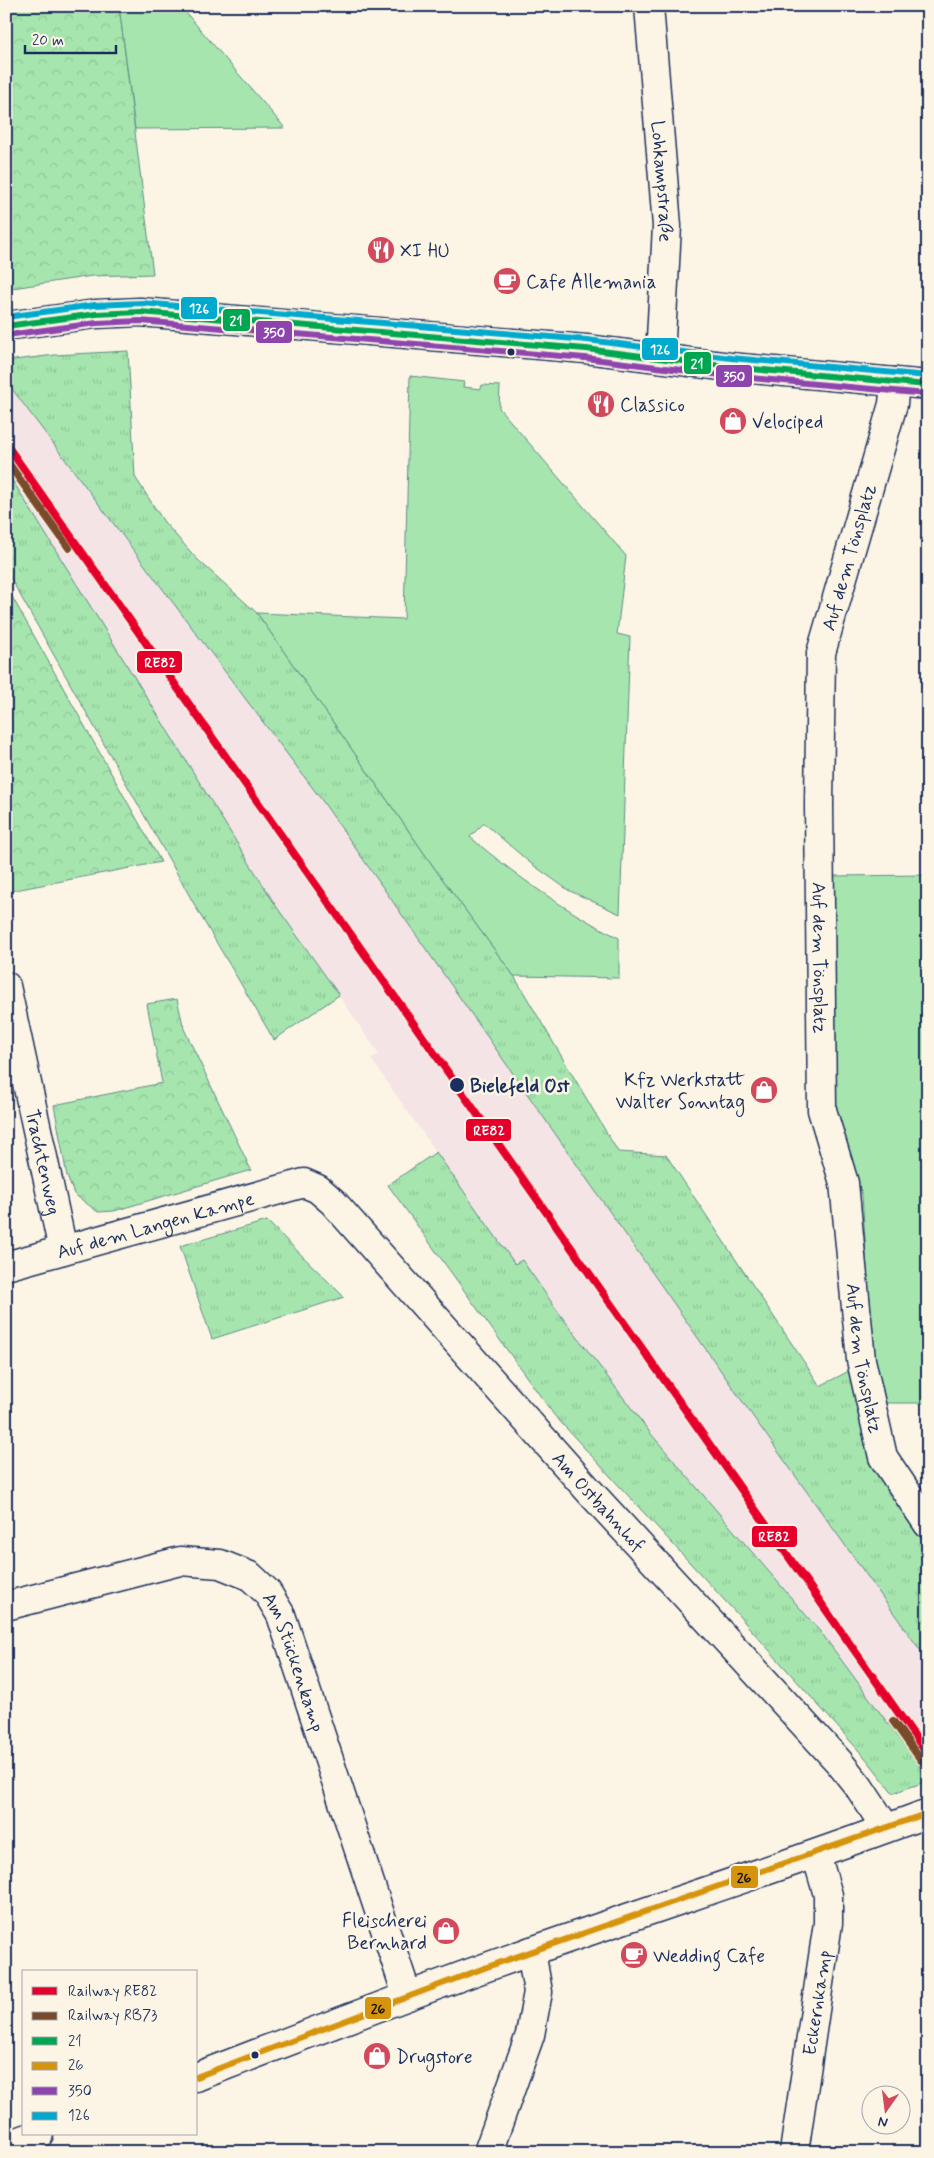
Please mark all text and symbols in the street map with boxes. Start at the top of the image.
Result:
scale bar [25,22,116,54]
text: 20 m [32,31,64,51]
street label: Lohkampstraße [644,120,678,243]
restaurant icon: XI HU [366,235,396,265]
place label: XI HU [400,239,450,264]
cafe icon: Cafe Allemania [492,266,522,296]
place label: Cafe Allemania [526,270,657,295]
line badge: 126 [180,296,218,320]
text: 126 [189,300,210,318]
line badge: 21 [222,308,251,332]
text: 21 [230,312,242,330]
line badge: 350 [255,320,293,344]
text: 350 [263,324,285,342]
line badge: 126 [641,337,679,361]
text: 126 [650,341,671,359]
unlabelled marker [506,347,516,357]
line badge: 21 [683,351,712,375]
text: 21 [691,355,703,373]
line badge: 350 [715,364,753,388]
text: 350 [723,368,745,386]
restaurant icon: Classico [586,389,616,419]
place label: Classico [620,393,685,418]
shop icon: Velociped [718,406,748,436]
place label: Velociped [752,410,823,435]
street label: Auf dem Tönsplatz [817,481,882,634]
line badge: RE82 [136,650,183,674]
text: RE82 [144,654,176,672]
street label: Auf dem Tönsplatz [806,882,832,1034]
place label: Kfz Werkstatt Walter Sonntag [615,1068,745,1117]
place label: Bielefeld Ost [470,1074,571,1099]
shop icon: Kfz Werkstatt Walter Sonntag [749,1075,779,1105]
marker: Bielefeld Ost [448,1076,466,1094]
street label: Trachtenweg [19,1107,66,1218]
line badge: RE82 [465,1118,512,1142]
text: RE82 [473,1122,505,1140]
street label: Auf dem Langen Kampe [54,1186,257,1265]
street label: Auf dem Tönsplatz [840,1282,888,1436]
street label: Am Ostbahnhof [546,1447,650,1558]
line badge: RE82 [751,1525,798,1548]
text: RE82 [758,1528,790,1546]
street label: Am Stückenkamp [256,1588,330,1735]
line badge: 26 [730,1865,759,1889]
text: 26 [737,1869,752,1887]
place label: Fleischerei Bernhard [342,1909,427,1956]
shop icon: Fleischerei Bernhard [431,1916,461,1946]
cafe icon: Wedding Cafe [619,1940,649,1970]
place label: Wedding Cafe [653,1944,765,1972]
street label: Eckernkamp [797,1948,838,2057]
legend [22,1970,198,2136]
text: Railway RE82 [68,1982,157,2002]
line badge: 26 [364,1996,392,2020]
text: 26 [371,2000,386,2018]
text: Railway RB73 [68,2006,157,2026]
text: 21 [68,2032,82,2052]
shop icon: Drugstore [362,2041,392,2071]
place label: Drugstore [396,2045,473,2072]
unlabelled marker [250,2050,260,2060]
text: 26 [68,2056,84,2076]
text: 350 [68,2082,92,2102]
north arrow [862,2086,912,2136]
text: 126 [68,2106,90,2126]
text: N [876,2112,890,2132]

